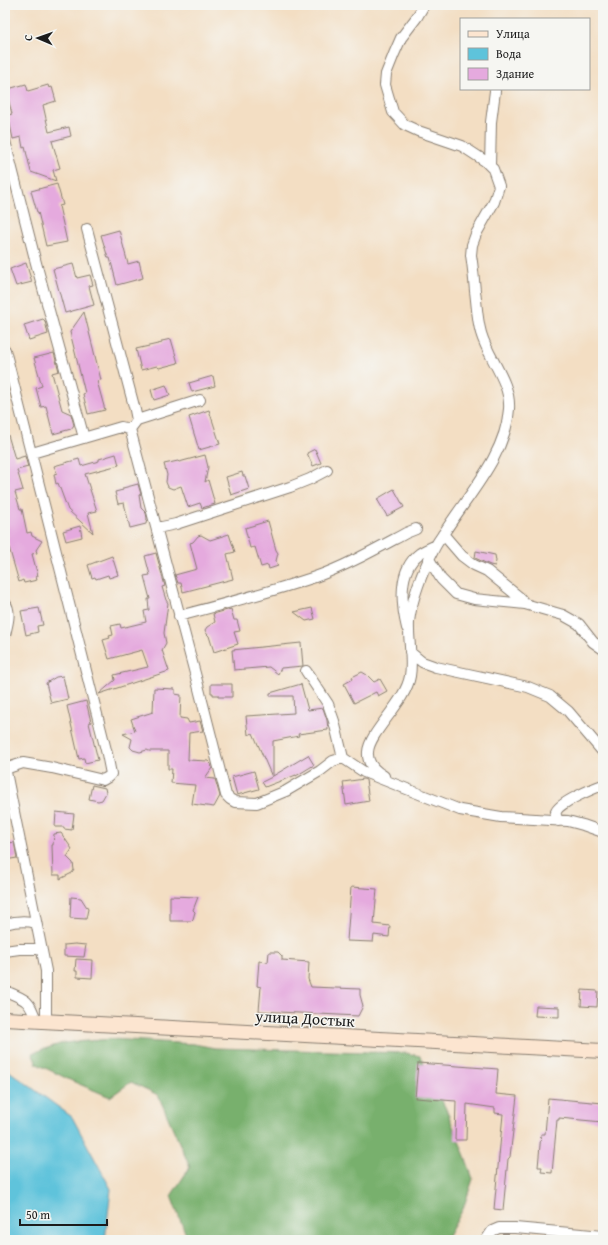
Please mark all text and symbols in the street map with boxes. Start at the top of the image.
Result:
north arrow [18,18,58,58]
legend [460,18,590,90]
text: Улица [496,25,530,42]
text: С [20,34,36,41]
text: Вода [496,45,521,62]
text: Здание [496,65,535,82]
street label: улица Достык [254,1003,356,1033]
scale bar [20,1201,107,1227]
text: 50 m [26,1206,50,1223]

